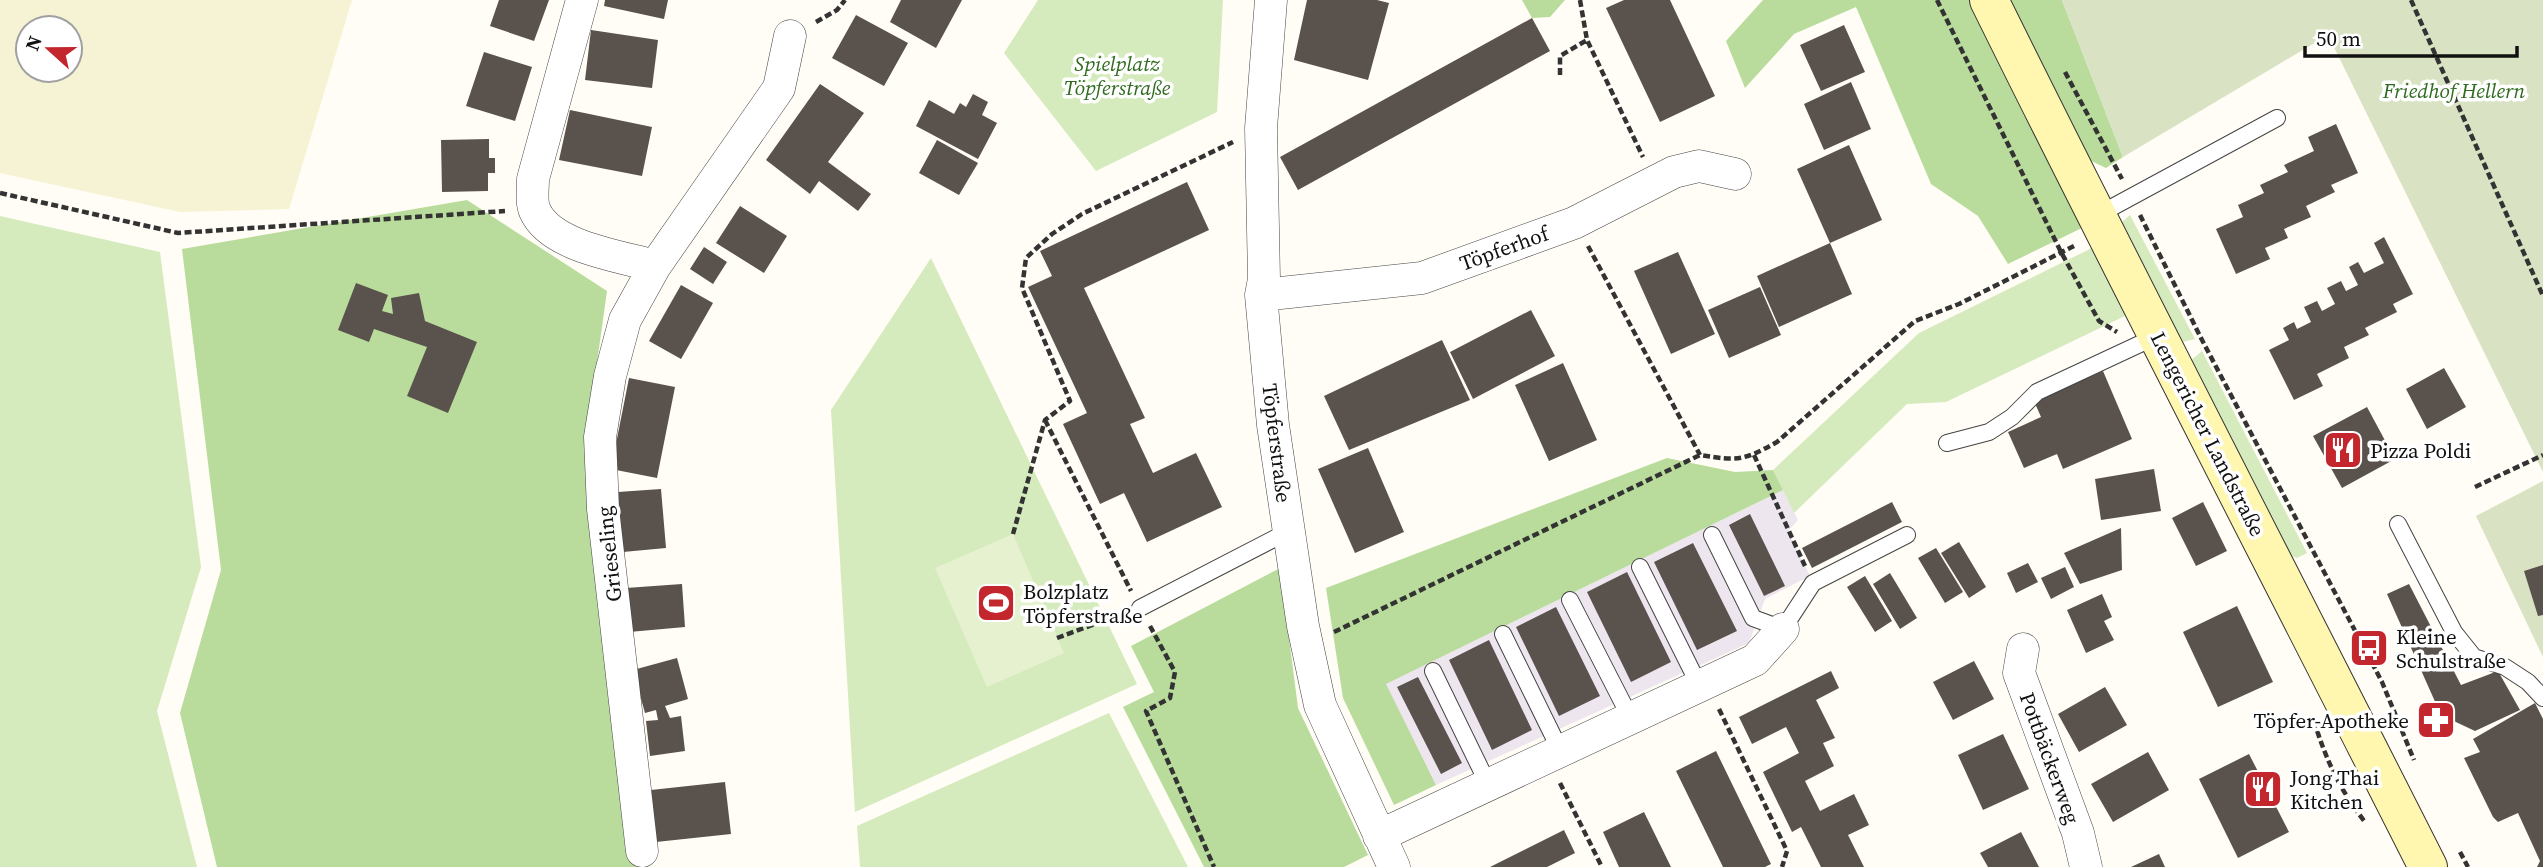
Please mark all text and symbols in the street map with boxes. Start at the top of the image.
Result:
north arrow [14,14,84,84]
scale bar [2305,14,2517,58]
text: 50 m [2316,24,2361,53]
text: N [19,32,48,54]
park label: Spielplatz Töpferstraße [1064,49,1171,102]
park label: Friedhof Hellern [2382,76,2525,105]
street label: Töpferhof [1455,218,1554,278]
street label: Lengericher Landstraße [2144,327,2272,541]
street label: Töpferstraße [1255,382,1299,504]
restaurant icon: Pizza Poldi [2322,429,2364,471]
place label: Pizza Poldi [2370,436,2471,465]
street label: Grieseling [590,505,628,603]
place label: Bolzplatz Töpferstraße [1023,577,1143,630]
sports icon: Bolzplatz Töpferstraße [975,582,1017,624]
place label: Kleine Schulstraße [2396,622,2506,675]
bus stop icon: Kleine Schulstraße [2348,627,2390,669]
street label: Pottbäckerweg [2013,688,2087,828]
pharmacy icon: Töpfer-Apotheke [2415,699,2457,741]
place label: Töpfer-Apotheke [2254,706,2409,735]
place label: Jong Thai Kitchen [2289,763,2379,816]
restaurant icon: Jong Thai Kitchen [2242,768,2284,810]

